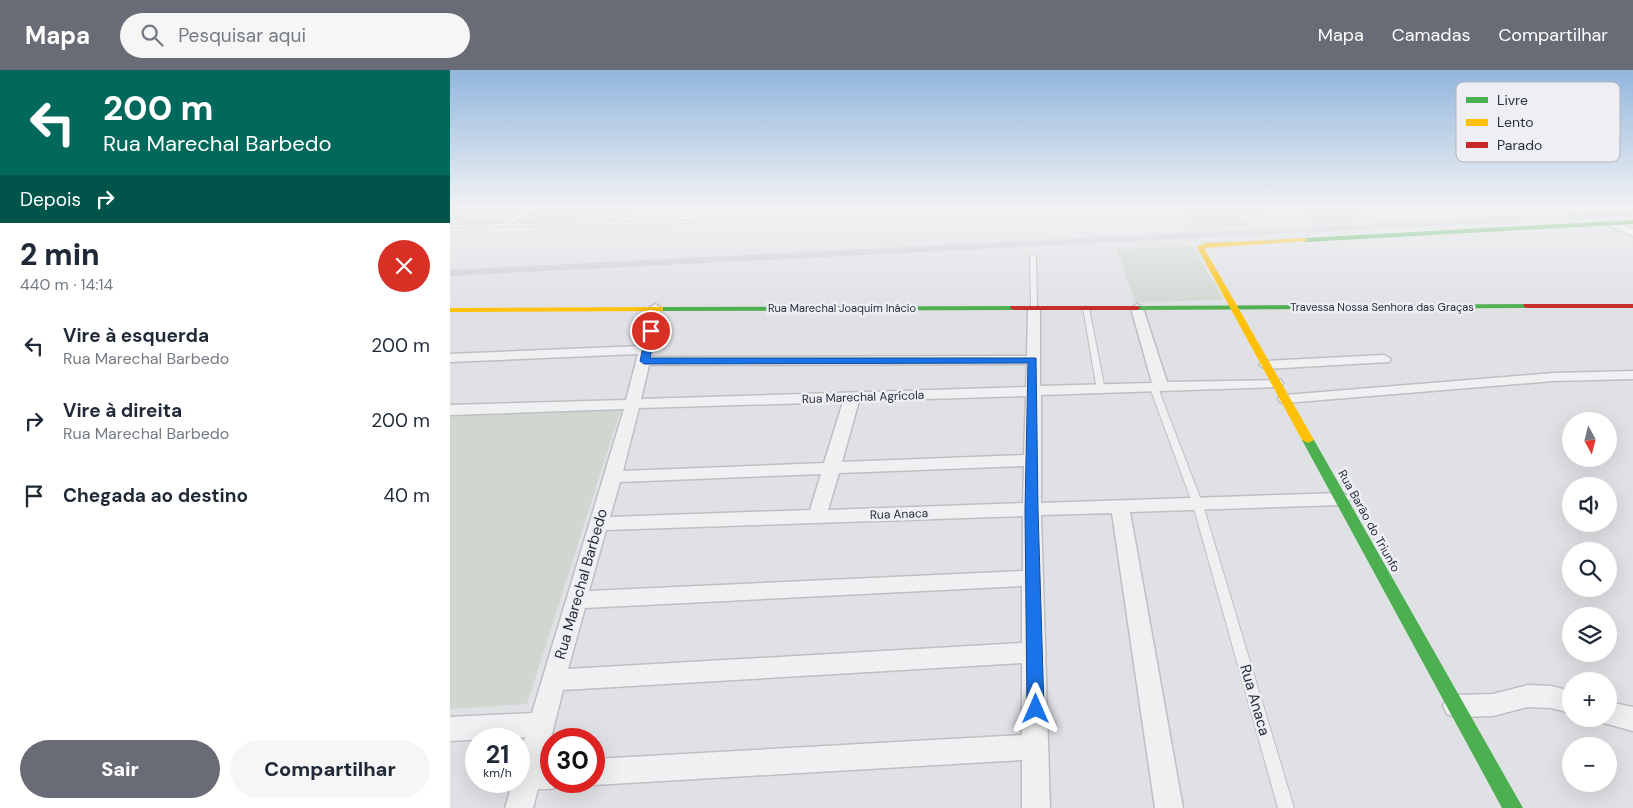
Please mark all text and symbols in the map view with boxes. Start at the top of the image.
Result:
search box [120,13,470,58]
text: Mapa [25,20,90,51]
icon: search [138,21,166,49]
text: Pesquisar aqui [178,23,306,48]
text: Mapa [1318,23,1364,47]
text: Camadas [1392,23,1470,47]
text: Compartilhar [1498,23,1608,47]
legend [1456,82,1620,162]
text: 200 m [103,85,214,131]
icon: left [20,90,85,155]
text: Livre [1497,91,1528,109]
text: Lento [1497,113,1534,131]
text: Rua Marechal Barbedo [103,129,332,158]
text: Parado [1497,136,1542,154]
icon: right [91,185,119,213]
text: Depois [20,187,81,212]
text: 2 min [20,235,100,274]
button: close [378,240,430,292]
text: 440 m · 14:14 [20,274,113,295]
street label: Travessa Nossa Senhora das Graças [1290,300,1474,314]
street label: Rua Marechal Joaquim Inácio [768,301,916,315]
pin [630,310,672,352]
icon: arrive [637,317,665,345]
text: Vire à esquerda [63,323,209,348]
icon: left [20,332,48,360]
text: 200 m [371,333,430,358]
text: Rua Marechal Barbedo [63,348,229,369]
street label: Rua Marechal Agrícola [802,387,924,407]
text: Vire à direita [63,398,182,423]
icon: right [20,407,48,435]
text: 200 m [371,408,430,433]
north arrow [1562,412,1618,468]
map controls [1562,412,1617,792]
text: Rua Marechal Barbedo [63,423,229,444]
street label: Rua Barão do Triunfo [1334,467,1404,575]
button: sound [1562,477,1617,532]
icon: arrive [20,482,48,510]
text: Chegada ao destino [63,483,248,508]
text: 40 m [383,483,430,508]
street label: Rua Anaca [869,505,929,523]
street label: Rua Marechal Barbedo [550,506,612,662]
button: search [1562,542,1617,597]
button: layers [1562,607,1617,662]
street label: Rua Anaca [1235,662,1275,738]
button: + [1562,672,1617,727]
position arrow [1009,682,1061,734]
speed limit sign: 30 [540,728,605,793]
button: − [1562,737,1617,792]
text: 21 [486,738,509,771]
button: Sair [20,740,220,798]
button: Compartilhar [230,740,430,798]
text: km/h [483,765,512,781]

